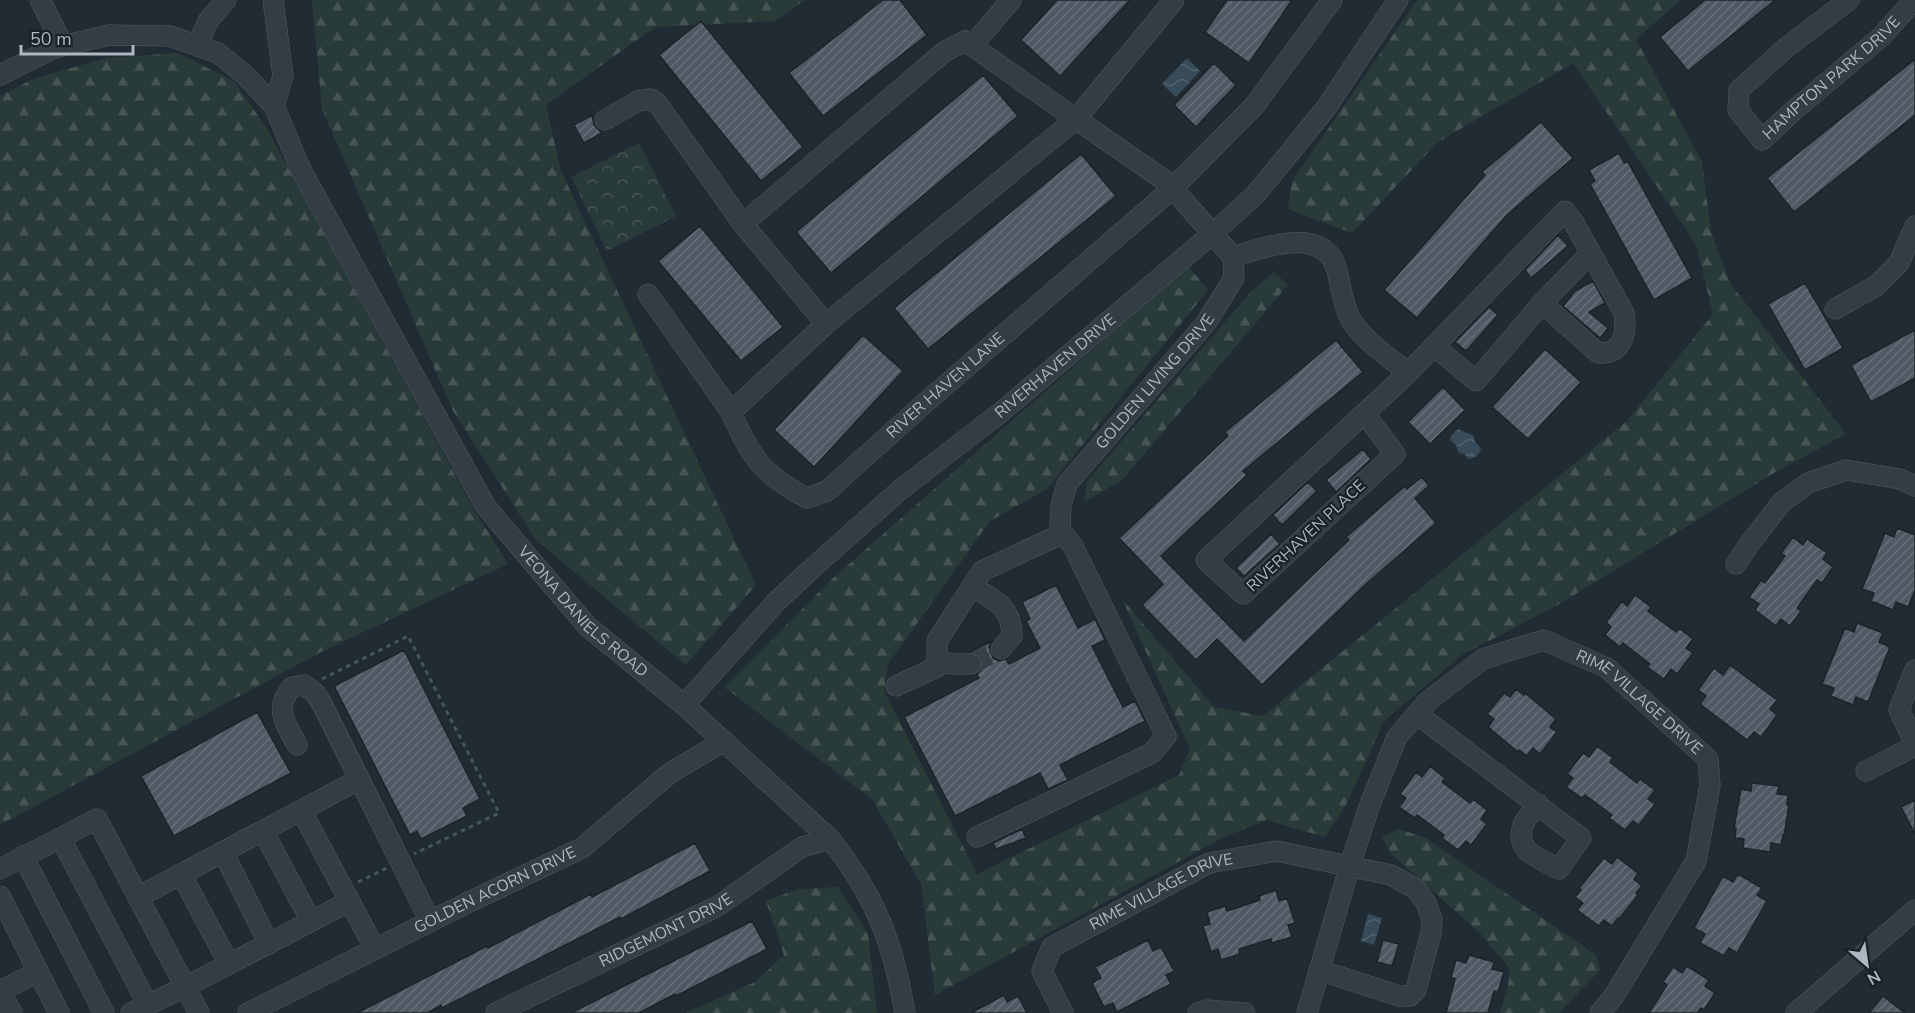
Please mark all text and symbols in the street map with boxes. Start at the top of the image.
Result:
street label: HAMPTON PARK DRIVE [1758,11,1906,145]
scale bar [21,18,134,56]
text: 50 m [30,27,72,51]
street label: RIVERHAVEN DRIVE [990,309,1121,424]
street label: GOLDEN LIVING DRIVE [1091,310,1220,454]
street label: RIVER HAVEN LANE [882,328,1010,443]
street label: RIVERHAVEN PLACE [1242,475,1370,597]
street label: VEONA DANIELS ROAD [512,540,653,682]
street label: RIME VILLAGE DRIVE [1572,645,1707,760]
street label: GOLDEN ACORN DRIVE [410,841,580,939]
street label: RIME VILLAGE DRIVE [1086,848,1234,936]
street label: RIDGEMONT DRIVE [596,888,737,973]
north arrow [1837,935,1897,995]
text: N [1863,965,1884,990]

